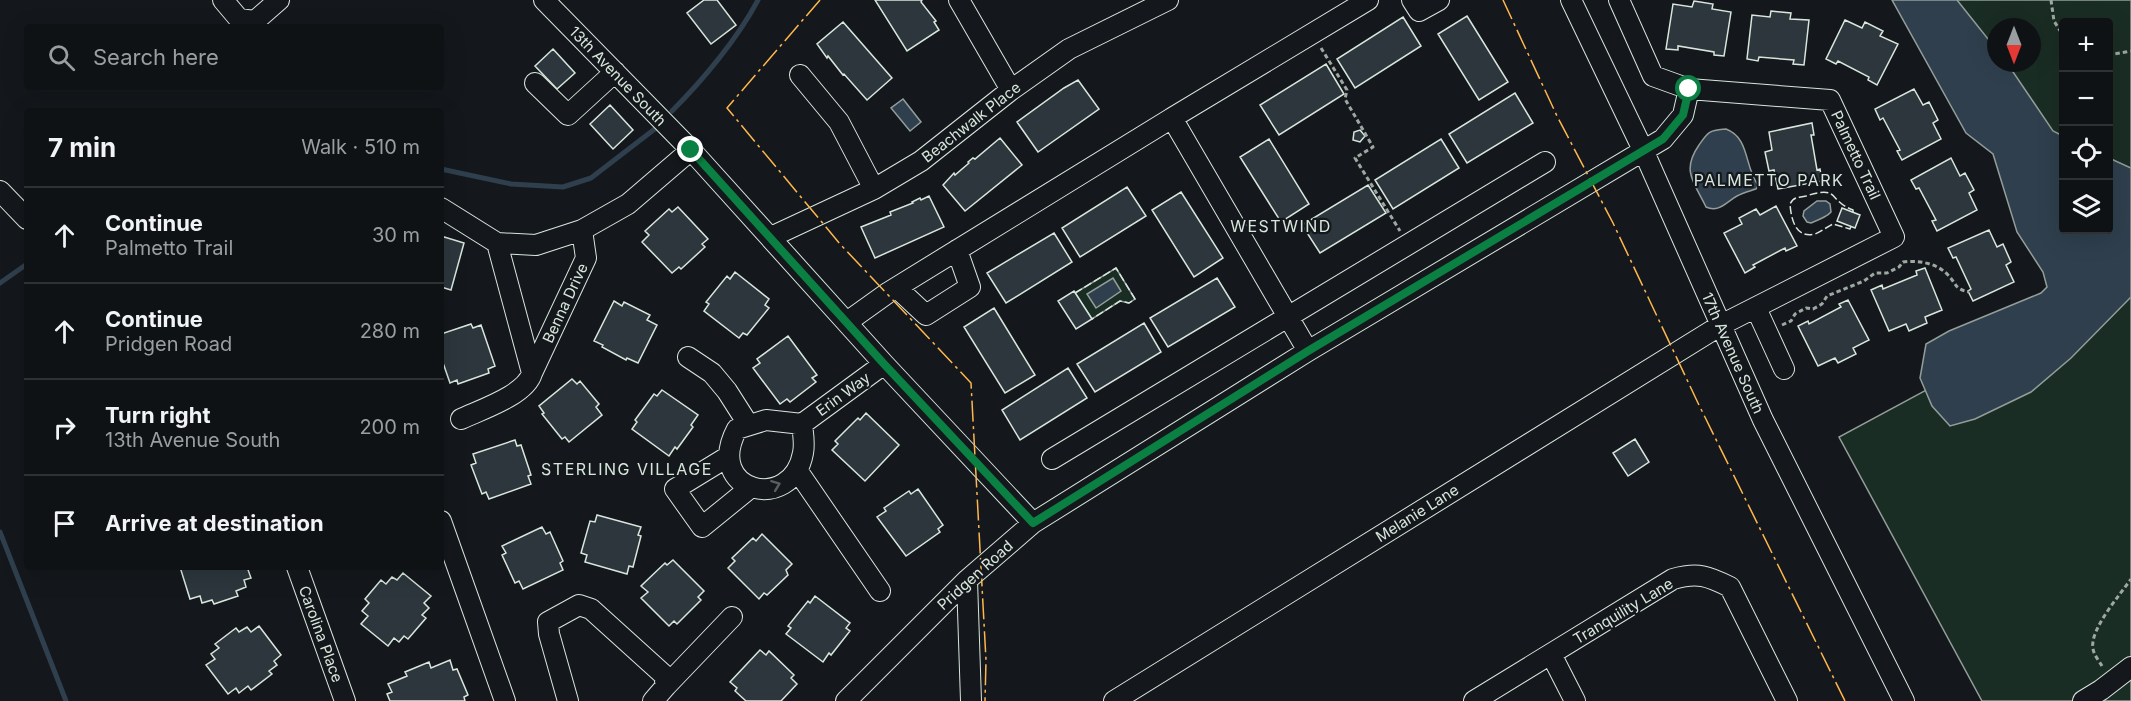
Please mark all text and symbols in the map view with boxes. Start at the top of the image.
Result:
north arrow [1987,18,2041,72]
map controls [2059,18,2113,234]
button: + [2059,18,2113,72]
street label: 13th Avenue South [565,22,671,130]
search box [24,24,444,90]
icon: search [45,41,78,74]
text: Search here [93,44,219,70]
button: − [2059,72,2113,126]
route start [1675,75,1701,101]
street label: Beachwalk Place [918,77,1024,167]
street label: Palmetto Trail [1827,107,1885,203]
button: locate [2059,126,2113,180]
text: 7 min [48,132,116,163]
text: Walk · 510 m [301,135,420,159]
route end [677,136,703,162]
district label: PALMETTO PARK [1694,170,1844,190]
button: layers [2059,180,2113,234]
text: Continue [105,210,203,236]
district label: WESTWIND [1230,216,1332,236]
icon: ahead [48,219,81,252]
text: 30 m [372,223,420,247]
text: Palmetto Trail [105,236,233,260]
street label: Benna Drive [538,260,592,346]
street label: 17th Avenue South [1698,289,1768,417]
text: Continue [105,306,203,332]
icon: ahead [48,315,81,348]
text: 280 m [360,319,420,343]
text: Pridgen Road [105,332,232,356]
street label: Erin Way [812,368,874,420]
text: Turn right [105,402,211,428]
icon: right [48,411,81,444]
text: 200 m [359,415,420,439]
text: 13th Avenue South [105,428,280,452]
district label: STERLING VILLAGE [541,459,713,479]
one-way arrow [771,480,781,493]
street label: Melanie Lane [1372,480,1462,546]
icon: arrive [48,507,81,540]
text: Arrive at destination [105,510,324,536]
street label: Pridgen Road [933,536,1017,614]
street label: Tranquility Lane [1570,574,1676,648]
street label: Carolina Place [295,583,347,685]

